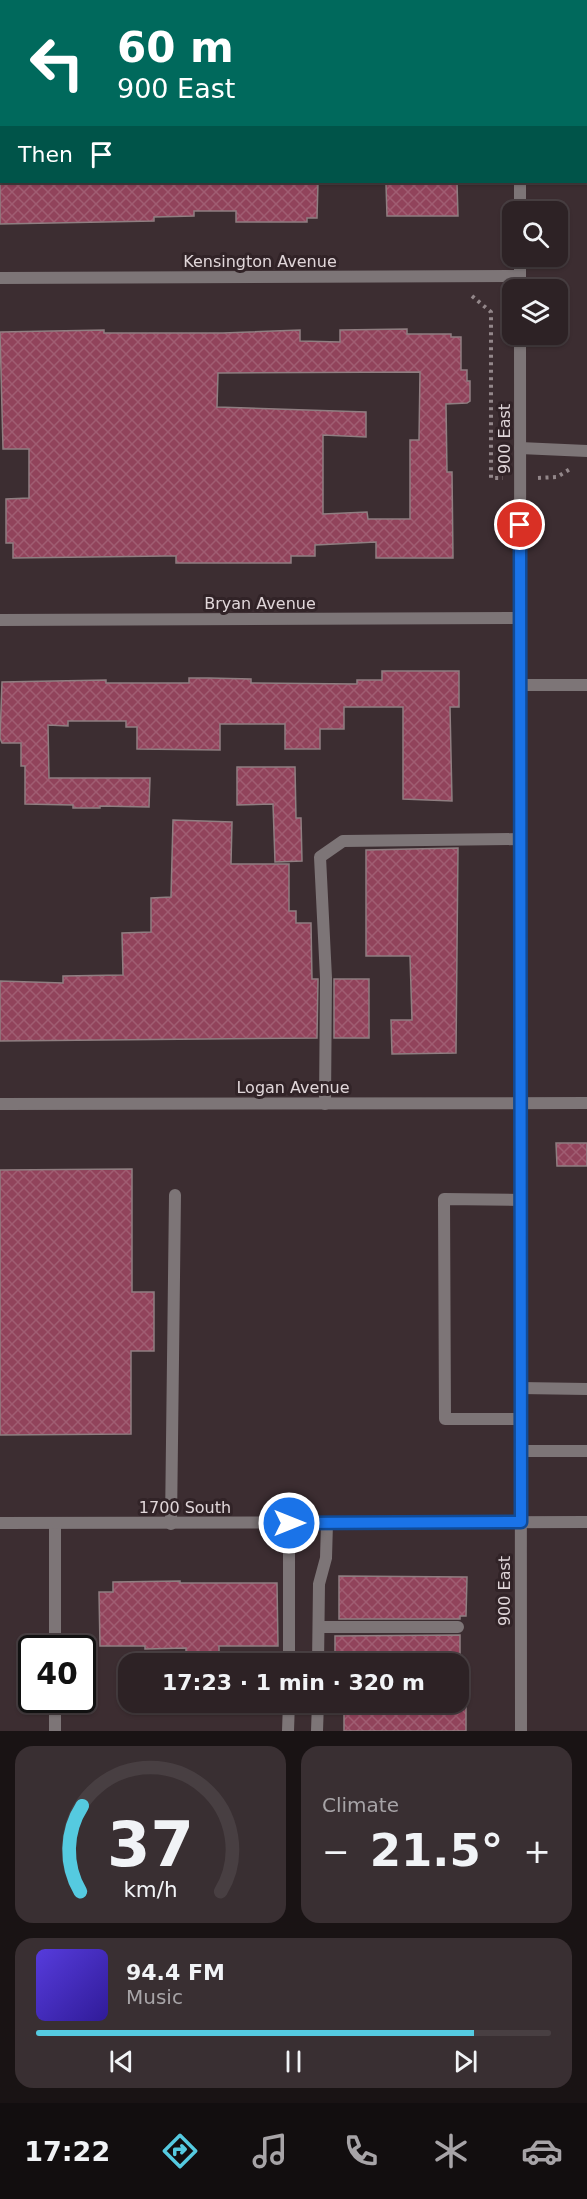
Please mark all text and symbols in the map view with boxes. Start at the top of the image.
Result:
text: 60 m [117,23,234,72]
icon: left [18,24,96,102]
text: 900 East [117,73,235,104]
icon: arrive [85,138,118,171]
text: Then [18,142,73,167]
map controls [502,201,568,345]
button: search [502,201,568,267]
street label: Kensington Avenue [183,252,337,271]
button: layers [502,279,568,345]
street label: 900 East [495,404,514,474]
pin [494,499,545,550]
icon: arrive [503,508,536,541]
street label: Bryan Avenue [204,594,316,613]
street label: Logan Avenue [236,1078,350,1097]
position arrow [257,1491,321,1555]
street label: 1700 South [139,1498,231,1517]
street label: 900 East [495,1556,514,1626]
speed limit sign: 40 [18,1635,96,1713]
text: 17:23 · 1 min · 320 m [162,1670,425,1695]
text: Climate [322,1793,399,1817]
text: 37 [107,1808,194,1881]
text: 21.5° [370,1824,503,1877]
text: − [322,1832,350,1871]
text: + [523,1832,551,1871]
text: km/h [123,1877,178,1902]
text: 94.4 FM [126,1960,225,1985]
text: Music [126,1985,183,2009]
icon: previous [105,2045,138,2078]
icon: pause [277,2045,310,2078]
icon: next [449,2045,482,2078]
icon: directions [159,2130,201,2172]
icon: music [249,2130,291,2172]
icon: phone [340,2130,382,2172]
icon: climate [430,2130,472,2172]
icon: car [521,2130,563,2172]
text: 17:22 [24,2136,110,2167]

